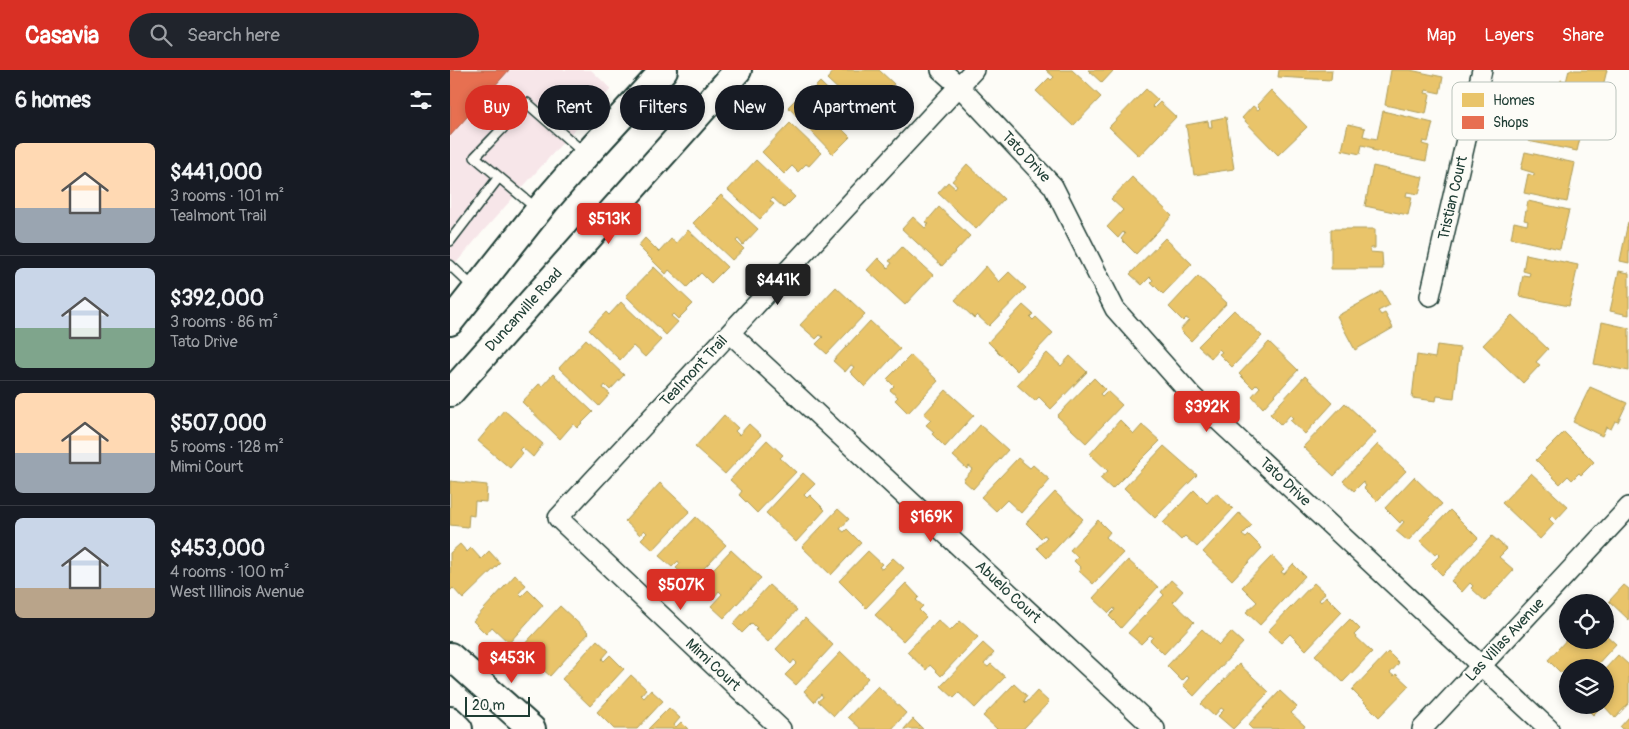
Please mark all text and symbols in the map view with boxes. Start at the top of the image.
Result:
search box [129,13,479,58]
text: Casavia [25,21,99,50]
icon: search [147,21,175,49]
text: Search here [187,23,280,47]
text: Map [1427,24,1456,47]
text: Layers [1484,24,1534,47]
text: Share [1562,24,1604,47]
legend [1452,82,1616,140]
chip: Buy [465,85,528,130]
chip: Rent [538,85,610,130]
chip: Filters [620,85,705,130]
chip: New [715,85,784,130]
chip: Apartment [794,85,914,130]
icon: filters [407,86,435,114]
text: 6 homes [15,87,91,114]
text: Homes [1493,92,1535,109]
text: Shops [1493,114,1529,131]
street label: Tato Drive [997,127,1055,187]
street label: Tristian Court [1434,153,1472,242]
text: $441,000 [170,159,262,186]
icon: home [55,163,115,223]
text: 3 rooms · 101 m² [170,186,284,206]
pin: $513K [574,202,644,245]
text: Tealmont Trail [170,206,267,226]
text: $513K [588,209,630,229]
street label: Duncanville Road [481,264,567,356]
pin: $441K [743,264,813,306]
text: $441K [756,270,800,290]
text: $392,000 [170,285,264,312]
icon: home [55,288,115,348]
text: 3 rooms · 86 m² [170,312,278,332]
street label: Tealmont Trail [656,331,732,411]
text: Tato Drive [170,332,238,352]
pin: $392K [1172,390,1242,433]
text: $392K [1185,397,1229,417]
text: $507,000 [170,410,267,437]
icon: home [55,413,115,473]
text: 5 rooms · 128 m² [170,437,284,457]
street label: Tato Drive [1255,453,1315,511]
text: Mimi Court [170,457,243,477]
pin: $169K [896,500,966,543]
text: $169K [910,507,952,527]
text: $453,000 [170,535,265,562]
icon: home [55,538,115,598]
street label: Abuelo Court [971,557,1046,628]
text: 4 rooms · 100 m² [170,562,289,582]
pin: $507K [646,568,716,611]
text: $507K [658,575,704,595]
text: West Illinois Avenue [170,582,304,602]
street label: Las Villas Avenue [1461,594,1549,686]
map controls [1559,594,1614,714]
button: locate [1559,594,1614,649]
street label: Mimi Court [681,635,745,696]
pin: $453K [477,642,547,684]
text: $453K [489,648,535,668]
button: layers [1559,659,1614,714]
scale bar [465,694,530,717]
text: 20 m [472,697,505,714]

